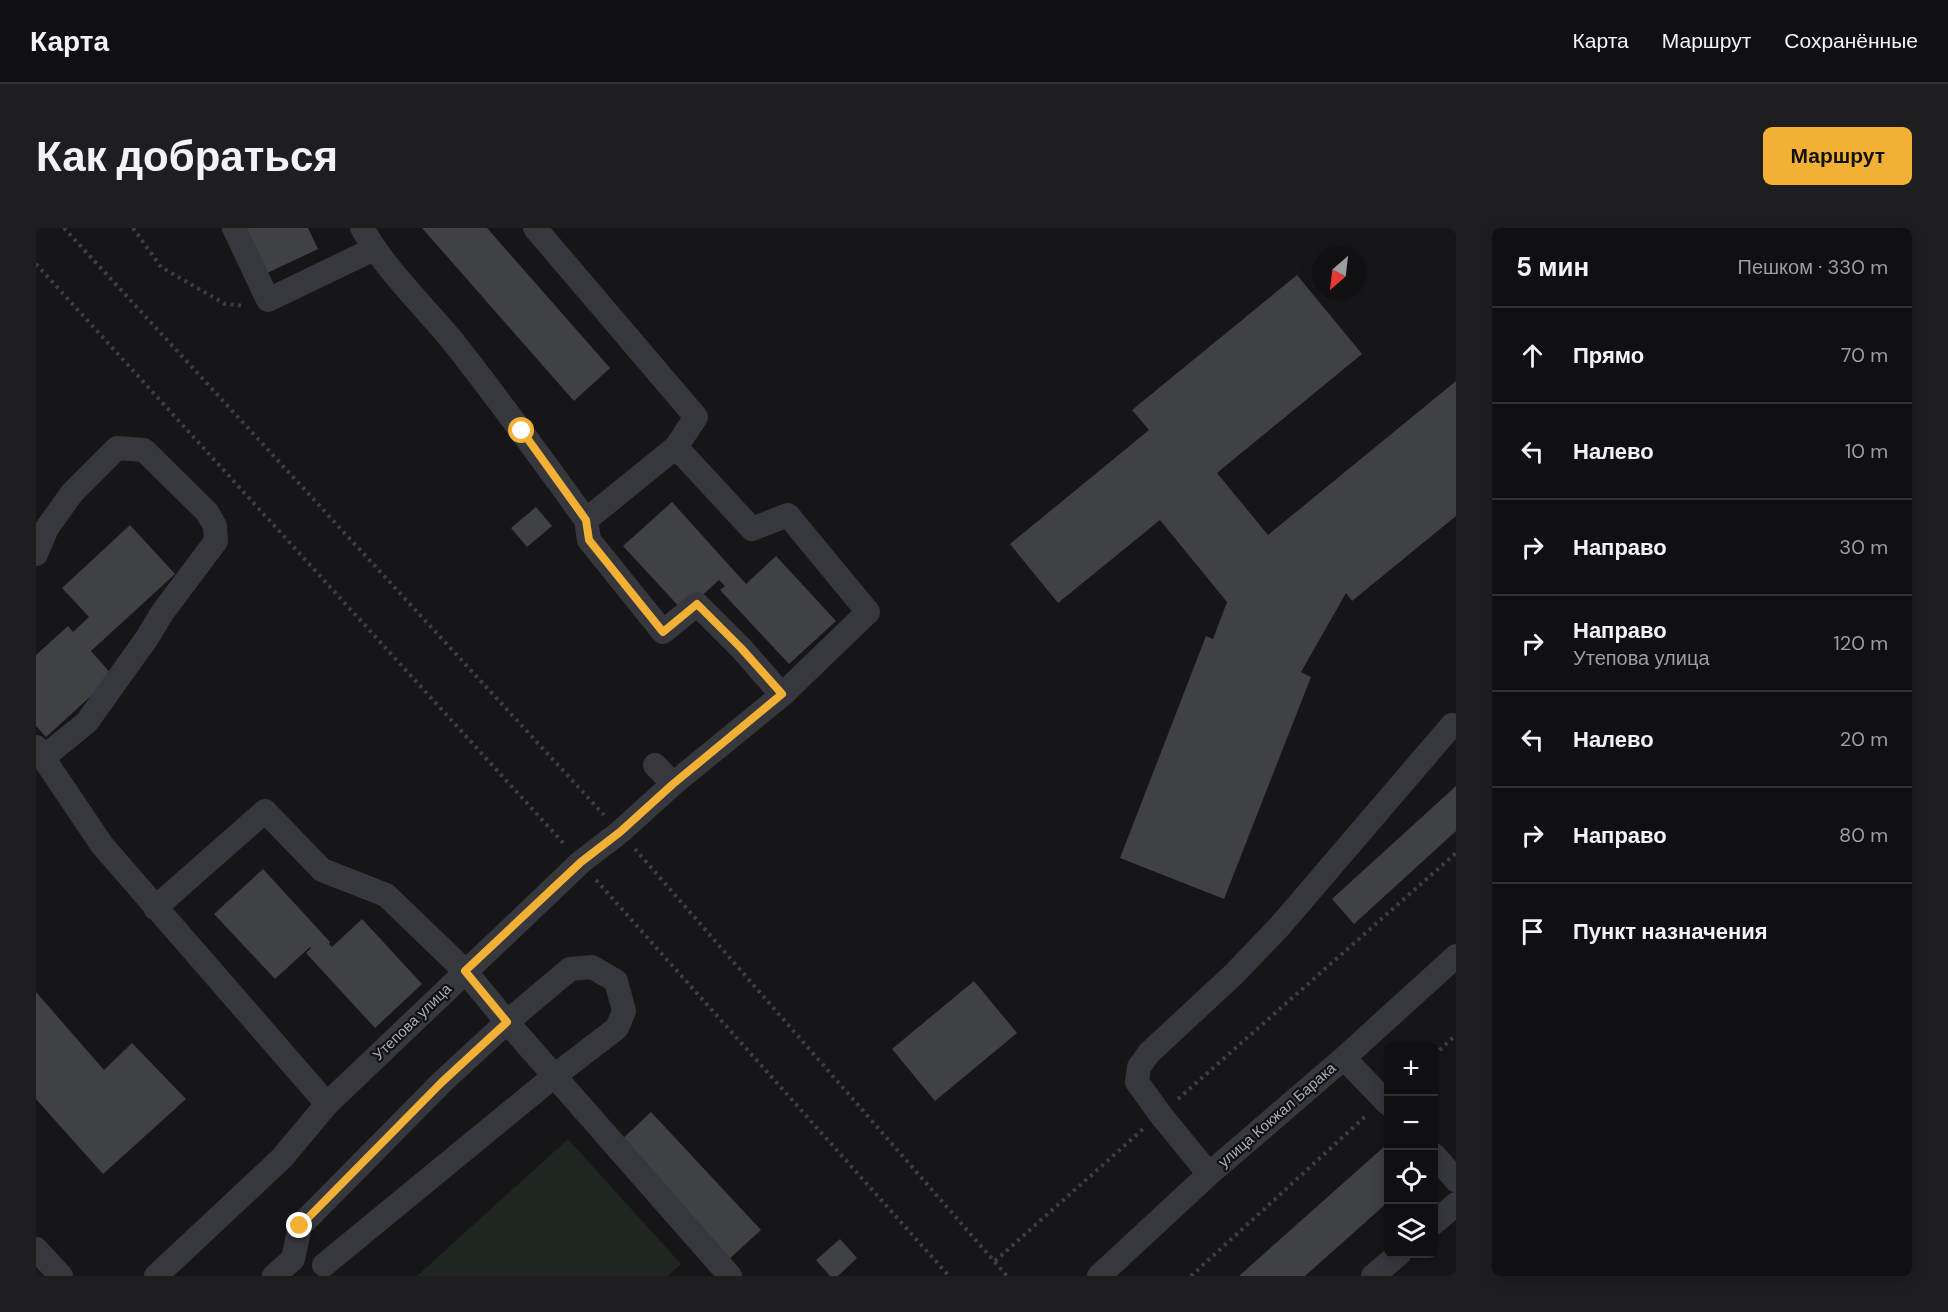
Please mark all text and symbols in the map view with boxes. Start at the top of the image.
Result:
text: Карта [30,23,109,60]
text: Карта [1573,27,1629,55]
text: Маршрут [1662,27,1751,55]
text: Сохранённые [1784,27,1918,55]
button: Маршрут [1763,127,1912,185]
text: Как добраться [36,129,338,184]
north arrow [1312,246,1366,300]
text: 5 мин [1516,250,1589,284]
text: Пешком · 330 m [1738,254,1888,280]
icon: ahead [1516,339,1549,372]
text: Прямо [1573,341,1644,370]
text: 70 m [1841,342,1888,368]
route start [508,417,534,443]
icon: left [1516,435,1549,468]
text: Налево [1573,437,1654,466]
text: 10 m [1845,438,1888,464]
icon: right [1516,531,1549,564]
text: Направо [1573,533,1667,562]
text: 30 m [1839,534,1888,560]
text: Направо [1573,616,1667,645]
icon: right [1516,627,1549,660]
text: 120 m [1834,630,1888,656]
text: Утепова улица [1573,645,1710,671]
icon: left [1516,723,1549,756]
text: Налево [1573,725,1654,754]
text: 20 m [1840,726,1888,752]
icon: right [1516,819,1549,852]
text: Направо [1573,821,1667,850]
text: 80 m [1839,822,1888,848]
icon: arrive [1516,915,1549,948]
text: Пункт назначения [1573,917,1768,946]
street label: Утепова улица [368,979,456,1065]
map controls [1384,1042,1438,1258]
button: + [1384,1042,1438,1096]
street label: улица Кокжал Барака [1214,1058,1341,1172]
button: − [1384,1096,1438,1150]
button: locate [1384,1150,1438,1204]
button: layers [1384,1204,1438,1258]
route end [286,1212,312,1238]

